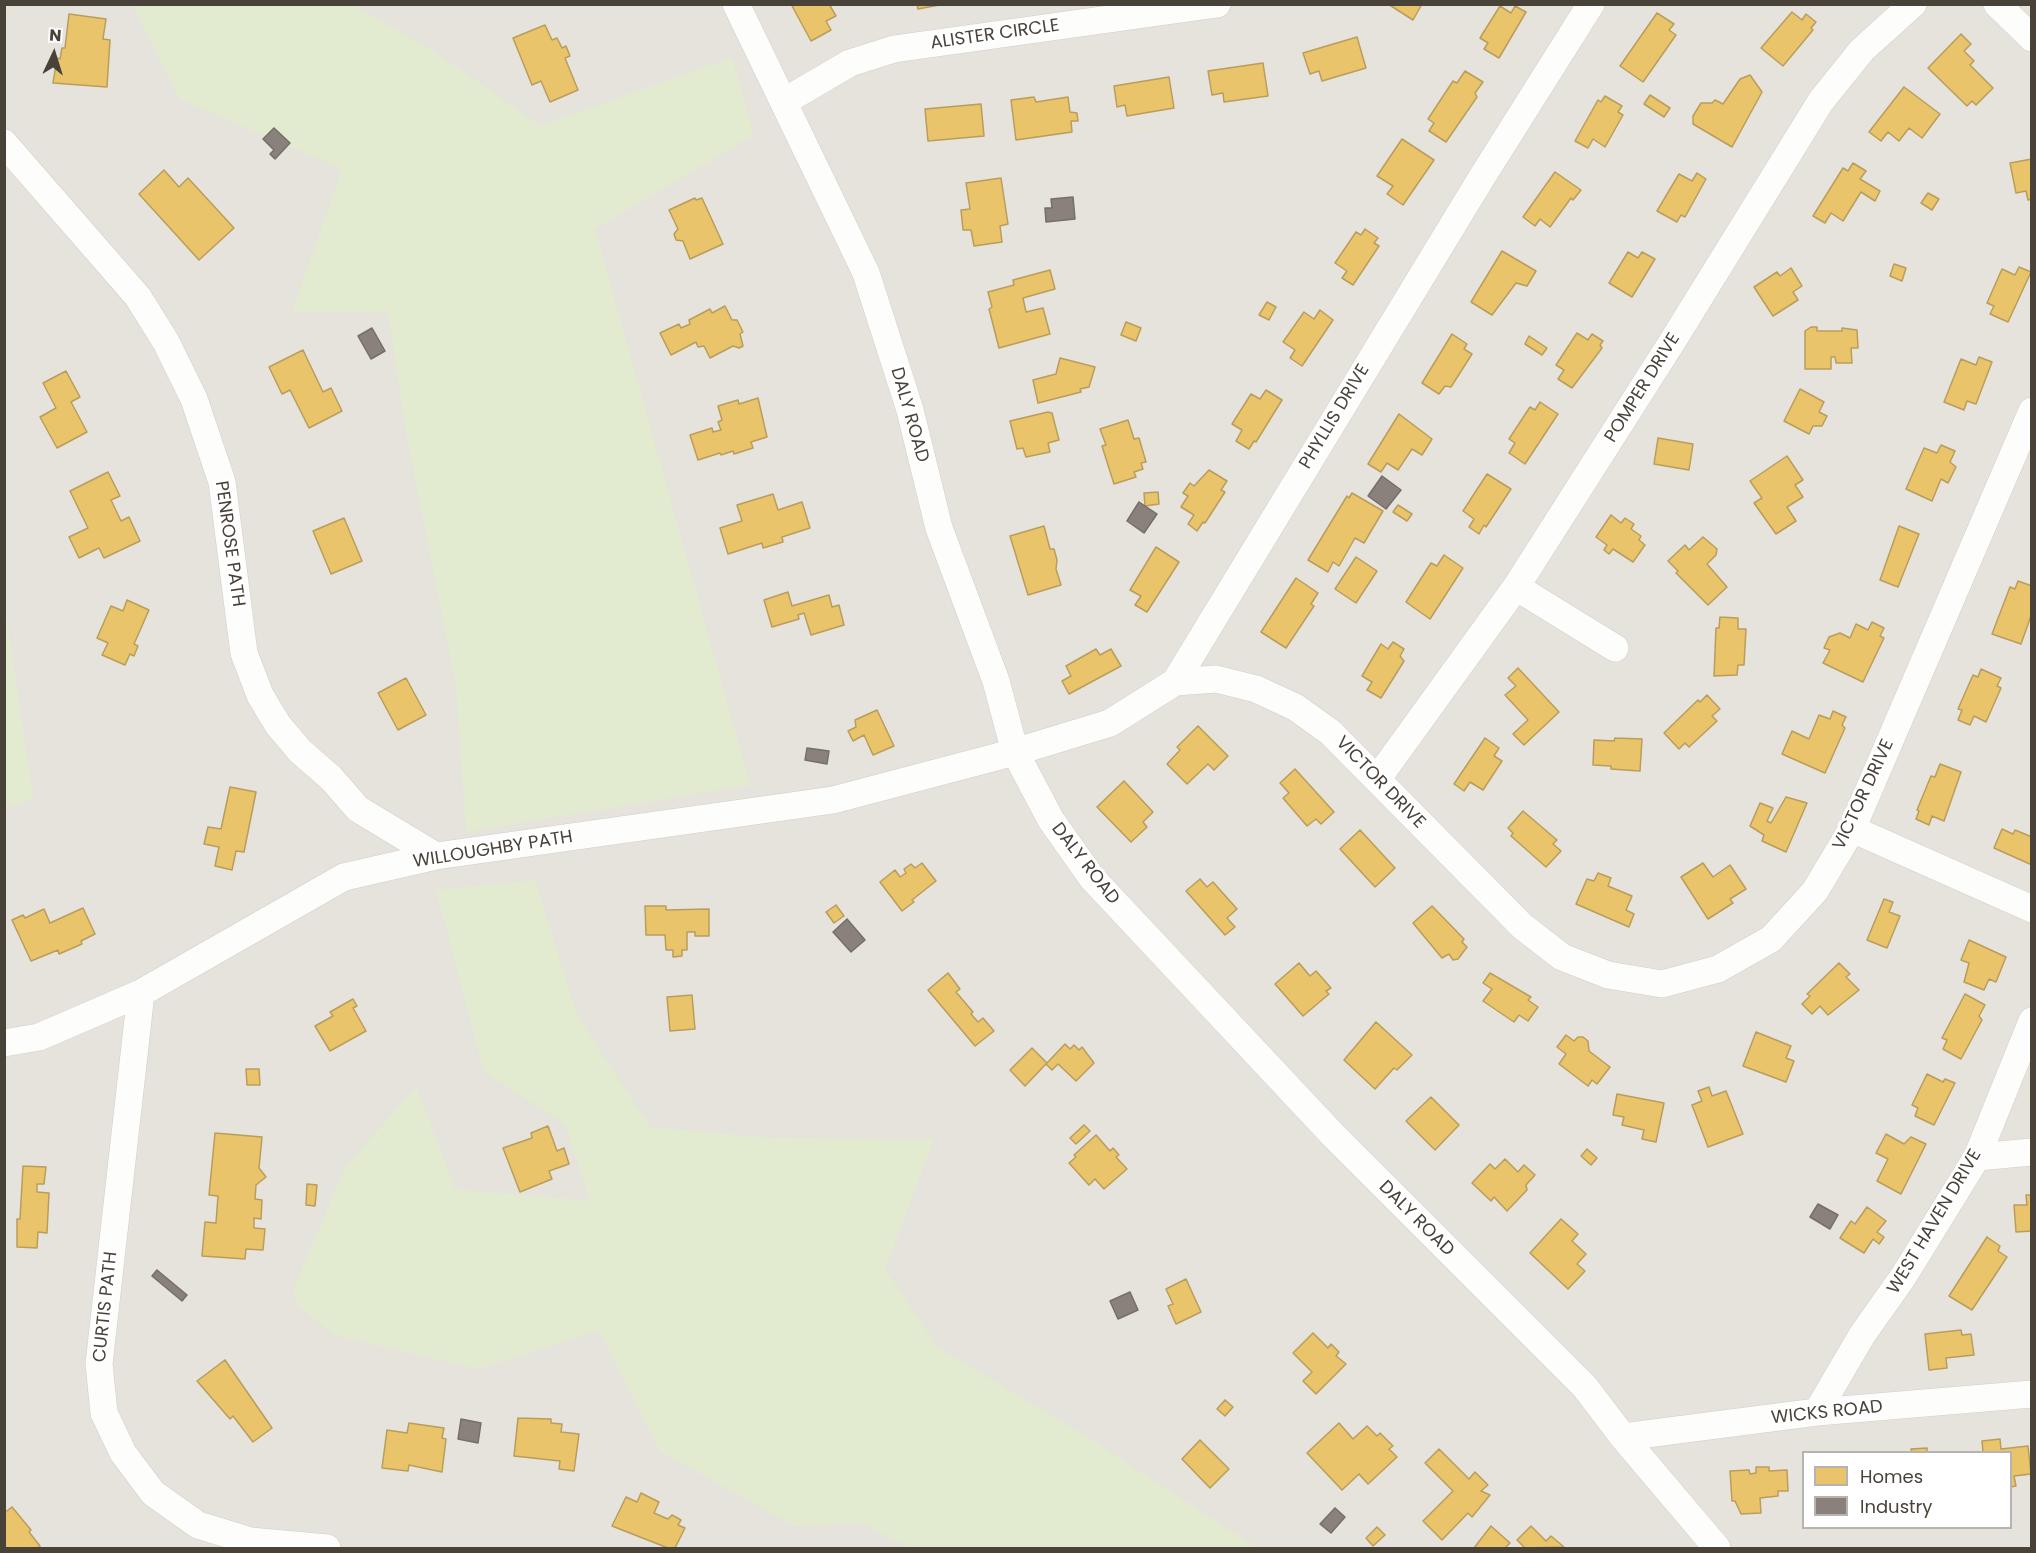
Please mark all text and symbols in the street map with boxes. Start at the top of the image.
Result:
street label: ALISTER CIRCLE [929,15,1061,55]
north arrow [24,24,84,84]
text: N [48,24,62,47]
street label: POMPER DRIVE [1601,329,1685,447]
street label: PHYLLIS DRIVE [1295,361,1375,473]
street label: DALY ROAD [885,365,933,465]
street label: PENROSE PATH [209,480,249,608]
street label: VICTOR DRIVE [1331,732,1429,834]
street label: VICTOR DRIVE [1829,736,1899,854]
street label: DALY ROAD [1046,819,1124,909]
street label: WILLOUGHBY PATH [412,827,574,873]
street label: WEST HAVEN DRIVE [1883,1146,1987,1298]
street label: DALY ROAD [1374,1177,1458,1261]
street label: CURTIS PATH [89,1251,123,1363]
street label: WICKS ROAD [1770,1396,1884,1430]
legend [1802,1451,2012,1529]
text: Homes [1860,1464,1923,1489]
text: Industry [1860,1494,1932,1519]

